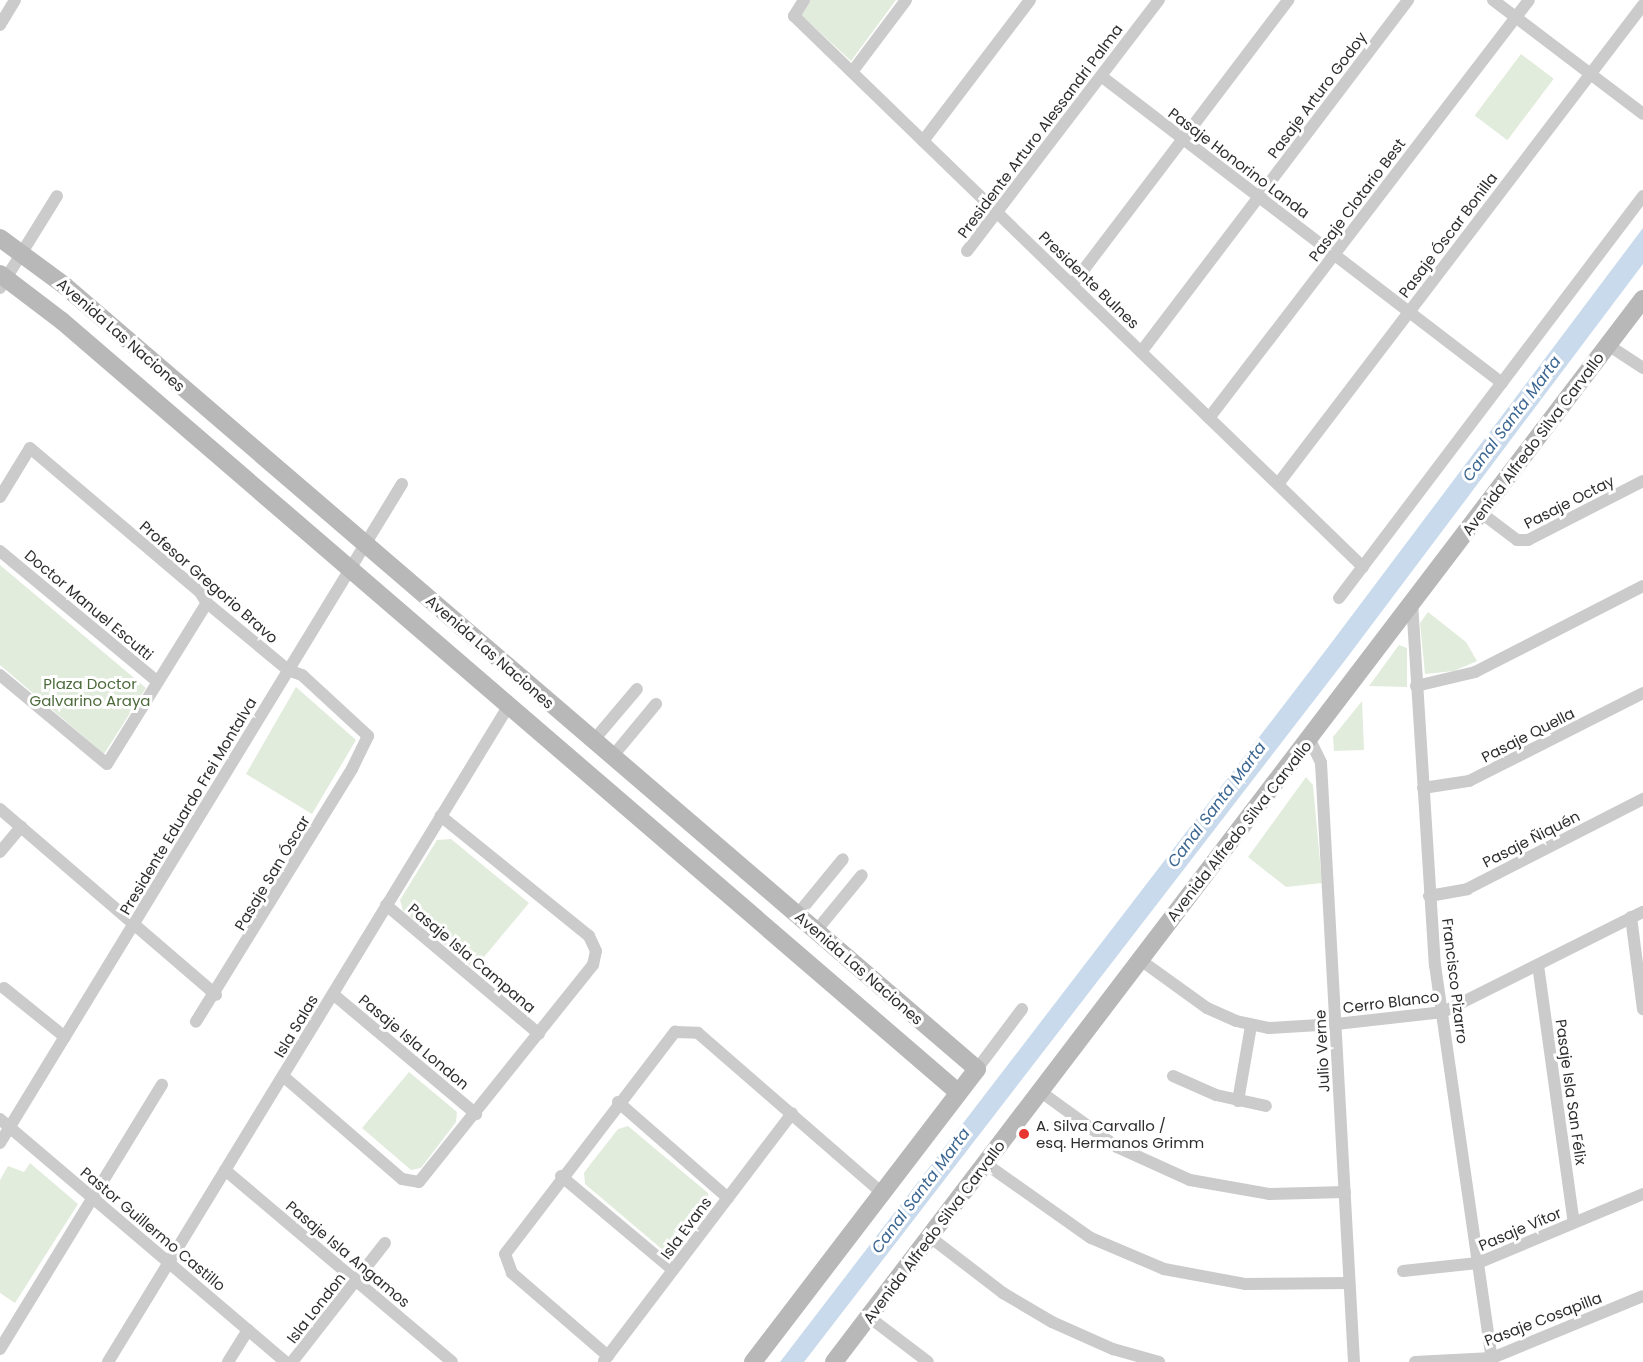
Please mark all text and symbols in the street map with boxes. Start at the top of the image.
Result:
street label: Presidente Arturo Alessandri Palma [954,21,1126,241]
street label: Pasaje Arturo Godoy [1264,28,1370,162]
street label: Pasaje Honorino Landa [1165,104,1313,222]
street label: Pasaje Clotario Best [1305,135,1409,265]
street label: Pasaje Óscar Bonilla [1395,169,1501,301]
street label: Presidente Bulnes [1035,228,1143,332]
street label: Avenida Las Naciones [53,275,189,395]
street label: Avenida Alfredo Silva Carvallo [1458,349,1608,539]
water label: Canal Santa Marta [1459,353,1565,485]
street label: Pasaje Octay [1521,472,1617,532]
street label: Profesor Gregorio Bravo [136,517,282,647]
street label: Doctor Manuel Escutti [21,546,157,664]
street label: Avenida Las Naciones [422,592,558,712]
park label: Plaza Doctor Galvarino Araya [30,674,150,709]
street label: Presidente Eduardo Frei Montalva [116,694,260,918]
street label: Pasaje Quella [1478,704,1578,766]
street label: Avenida Alfredo Silva Carvallo [1163,737,1315,925]
water label: Canal Santa Marta [1164,739,1270,871]
street label: Pasaje Ñiquén [1479,807,1583,871]
street label: Pasaje San Óscar [231,812,313,934]
street label: Pasaje Isla Campana [405,900,539,1016]
street label: Avenida Las Naciones [791,908,927,1028]
street label: Francisco Pizarro [1438,917,1472,1045]
street label: Cerro Blanco [1342,987,1440,1017]
street label: Isla Salas [270,991,322,1061]
street label: Pasaje Isla London [355,991,473,1093]
street label: Julio Verne [1311,1009,1333,1093]
street label: Pasaje Isla San Félix [1552,1018,1590,1166]
place label: A. Silva Carvallo / esq. Hermanos Grimm [1036,1116,1204,1151]
water label: Canal Santa Marta [868,1125,974,1257]
marker: A. Silva Carvallo / esq. Hermanos Grimm [1017,1127,1031,1141]
street label: Avenida Alfredo Silva Carvallo [859,1137,1009,1327]
street label: Pastor Guillermo Castillo [77,1163,229,1295]
street label: Isla Evans [657,1193,715,1263]
street label: Pasaje Isla Angamos [282,1197,414,1311]
street label: Pasaje Vítor [1476,1203,1564,1255]
street label: Isla London [283,1269,349,1347]
street label: Pasaje Cosapilla [1482,1288,1604,1350]

